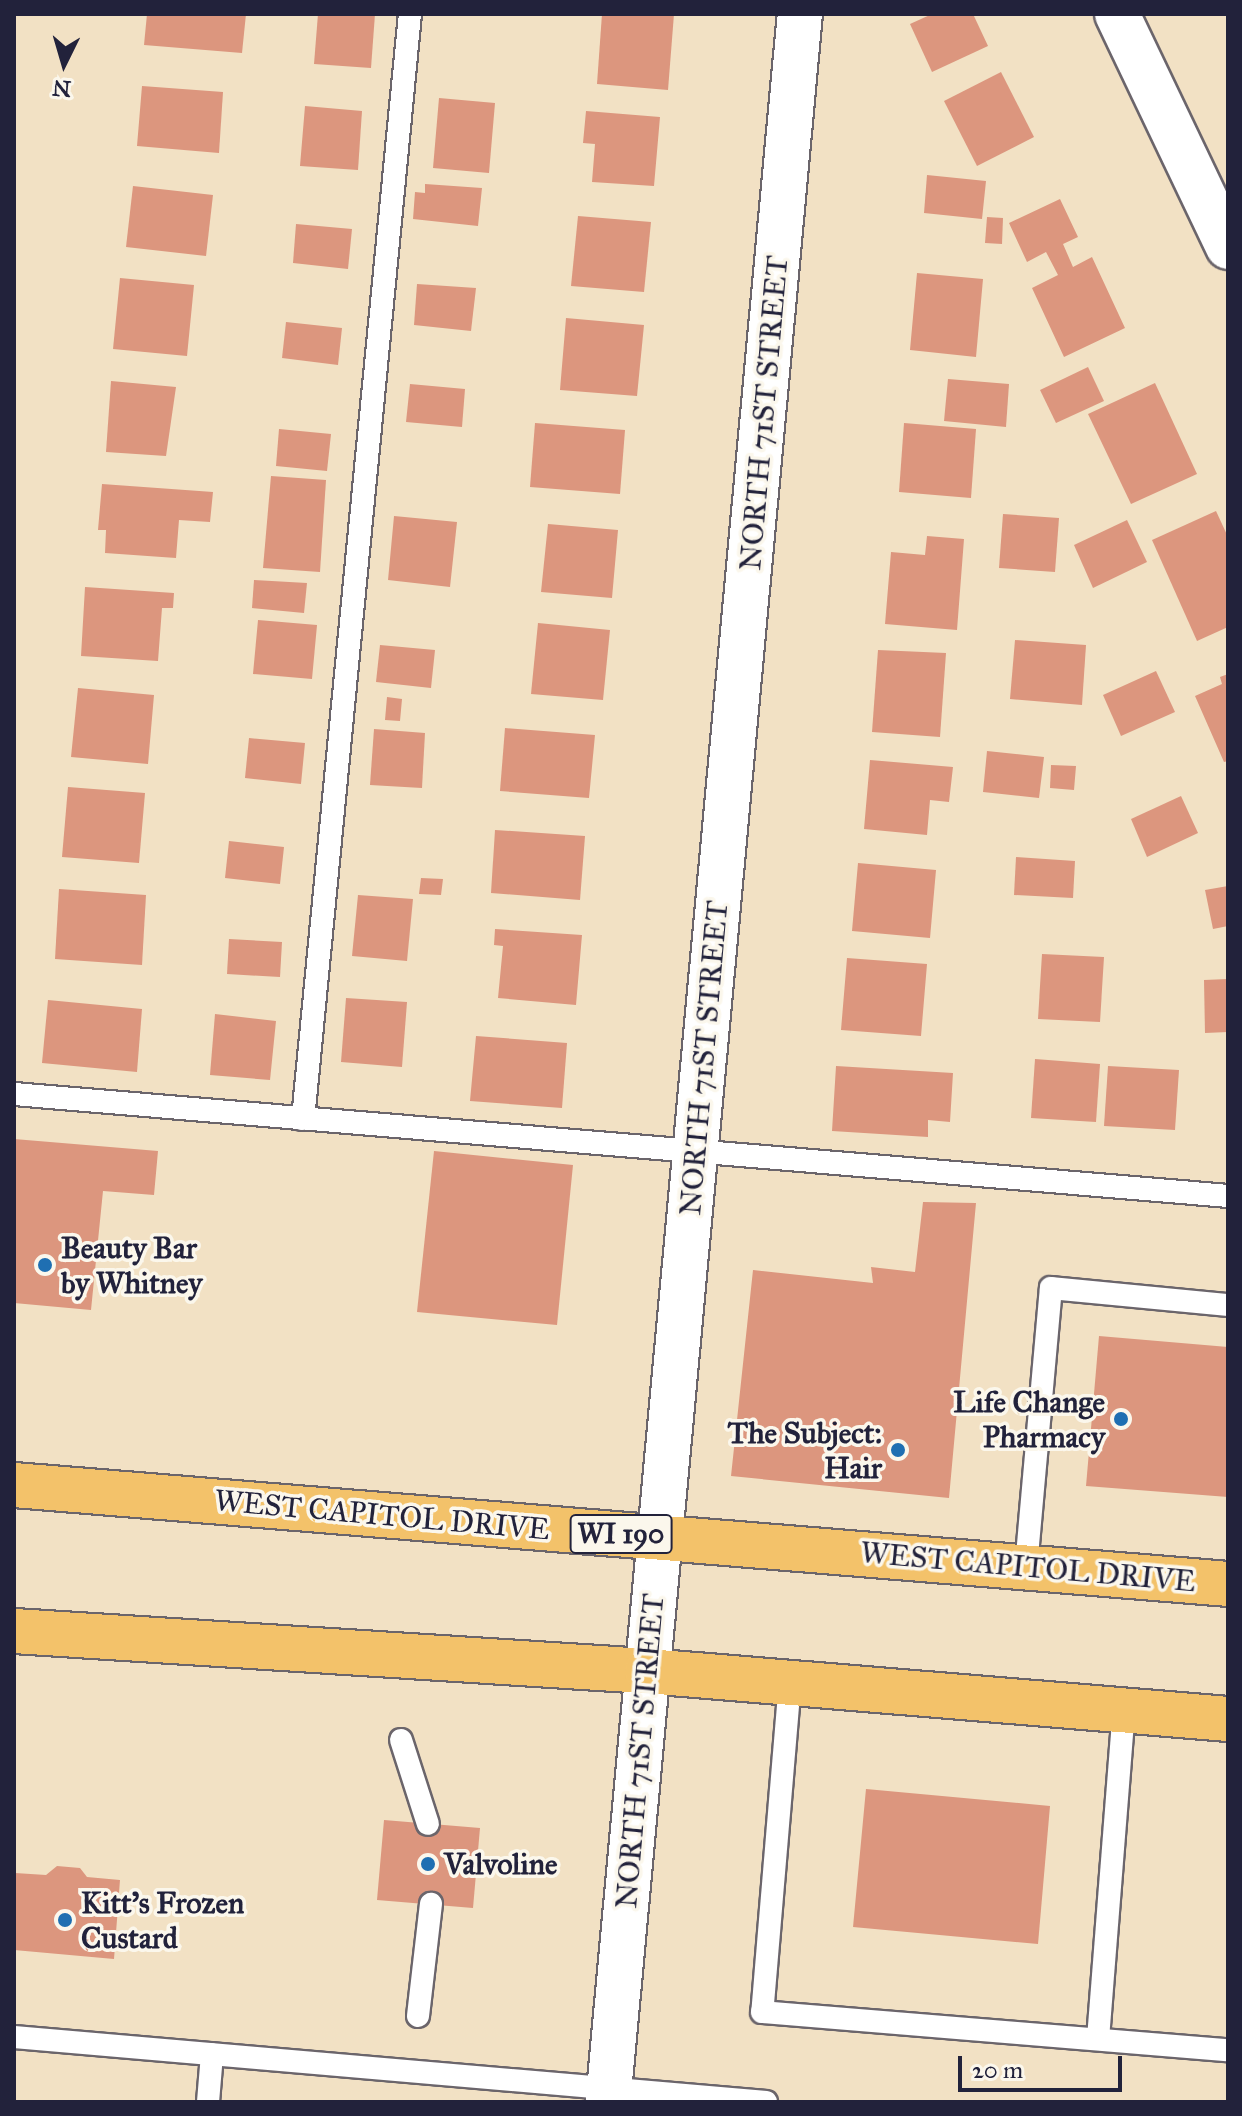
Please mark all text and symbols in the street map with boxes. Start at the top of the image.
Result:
north arrow [24,24,104,104]
text: N [51,74,72,103]
street label: NORTH 71ST STREET [732,254,796,572]
street label: NORTH 71ST STREET [672,899,736,1217]
place label: Beauty Bar by Whitney [61,1230,202,1300]
marker: Beauty Bar by Whitney [36,1256,54,1274]
place label: Life Change Pharmacy [953,1384,1105,1454]
marker: Life Change Pharmacy [1112,1410,1130,1428]
place label: The Subject: Hair [727,1415,882,1486]
marker: The Subject: Hair [889,1441,907,1459]
street label: WEST CAPITOL DRIVE [213,1482,551,1548]
road number: WI 190 [569,1510,673,1558]
street label: WEST CAPITOL DRIVE [859,1534,1197,1600]
street label: NORTH 71ST STREET [608,1592,672,1910]
place label: Valvoline [444,1846,557,1882]
marker: Valvoline [419,1855,437,1873]
place label: Kitt's Frozen Custard [81,1885,244,1956]
marker: Kitt's Frozen Custard [56,1911,74,1929]
scale bar [962,2040,1126,2090]
text: 20 m [972,2055,1023,2085]

